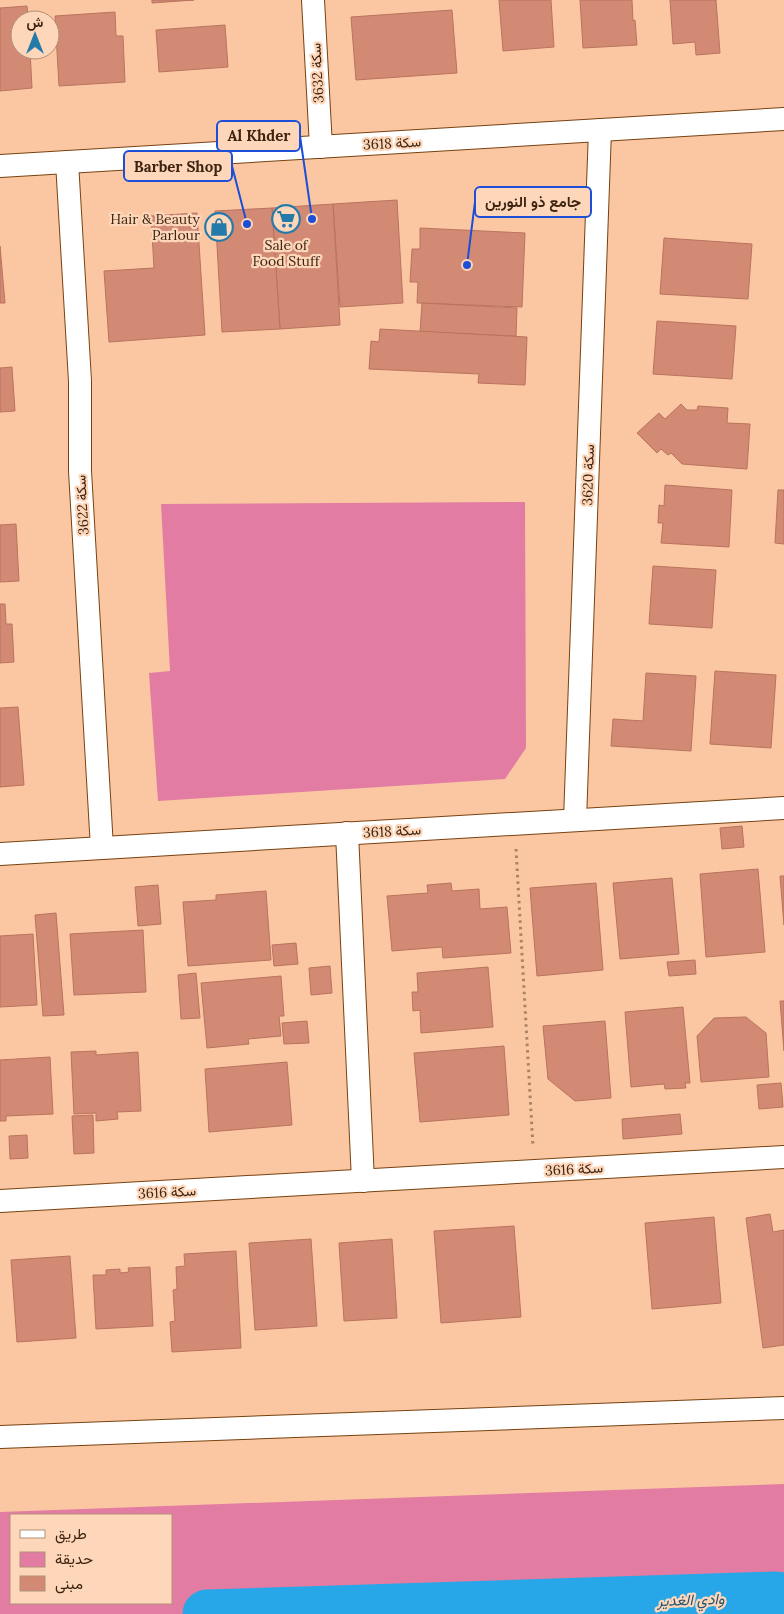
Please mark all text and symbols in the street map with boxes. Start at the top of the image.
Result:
north arrow [10,10,60,60]
text: ش [27,13,44,31]
street label: سكة 3632 [306,42,328,104]
callout: Al Khder [217,121,300,151]
text: Al Khder [228,126,291,145]
street label: سكة 3618 [363,132,421,154]
callout: Barber Shop [124,151,232,181]
text: Barber Shop [134,157,222,176]
callout: جامع ذو النورين [475,187,591,217]
text: جامع ذو النورين [485,192,581,212]
supermarket icon: Sale of Food Stuff [271,204,301,234]
place label: Hair & Beauty Parlour [110,210,201,244]
shop icon: Hair & Beauty Parlour [204,212,234,242]
place label: Sale of Food Stuff [252,236,321,270]
street label: سكة 3620 [578,444,598,506]
street label: سكة 3622 [71,475,93,535]
street label: سكة 3618 [363,820,421,842]
street label: سكة 3616 [544,1158,604,1180]
street label: سكة 3616 [137,1181,197,1203]
legend [10,1514,172,1604]
text: طريق [55,1524,87,1544]
text: حديقة [55,1549,93,1568]
text: مبنى [55,1574,83,1594]
water label: وادي الغدير [656,1589,725,1613]

